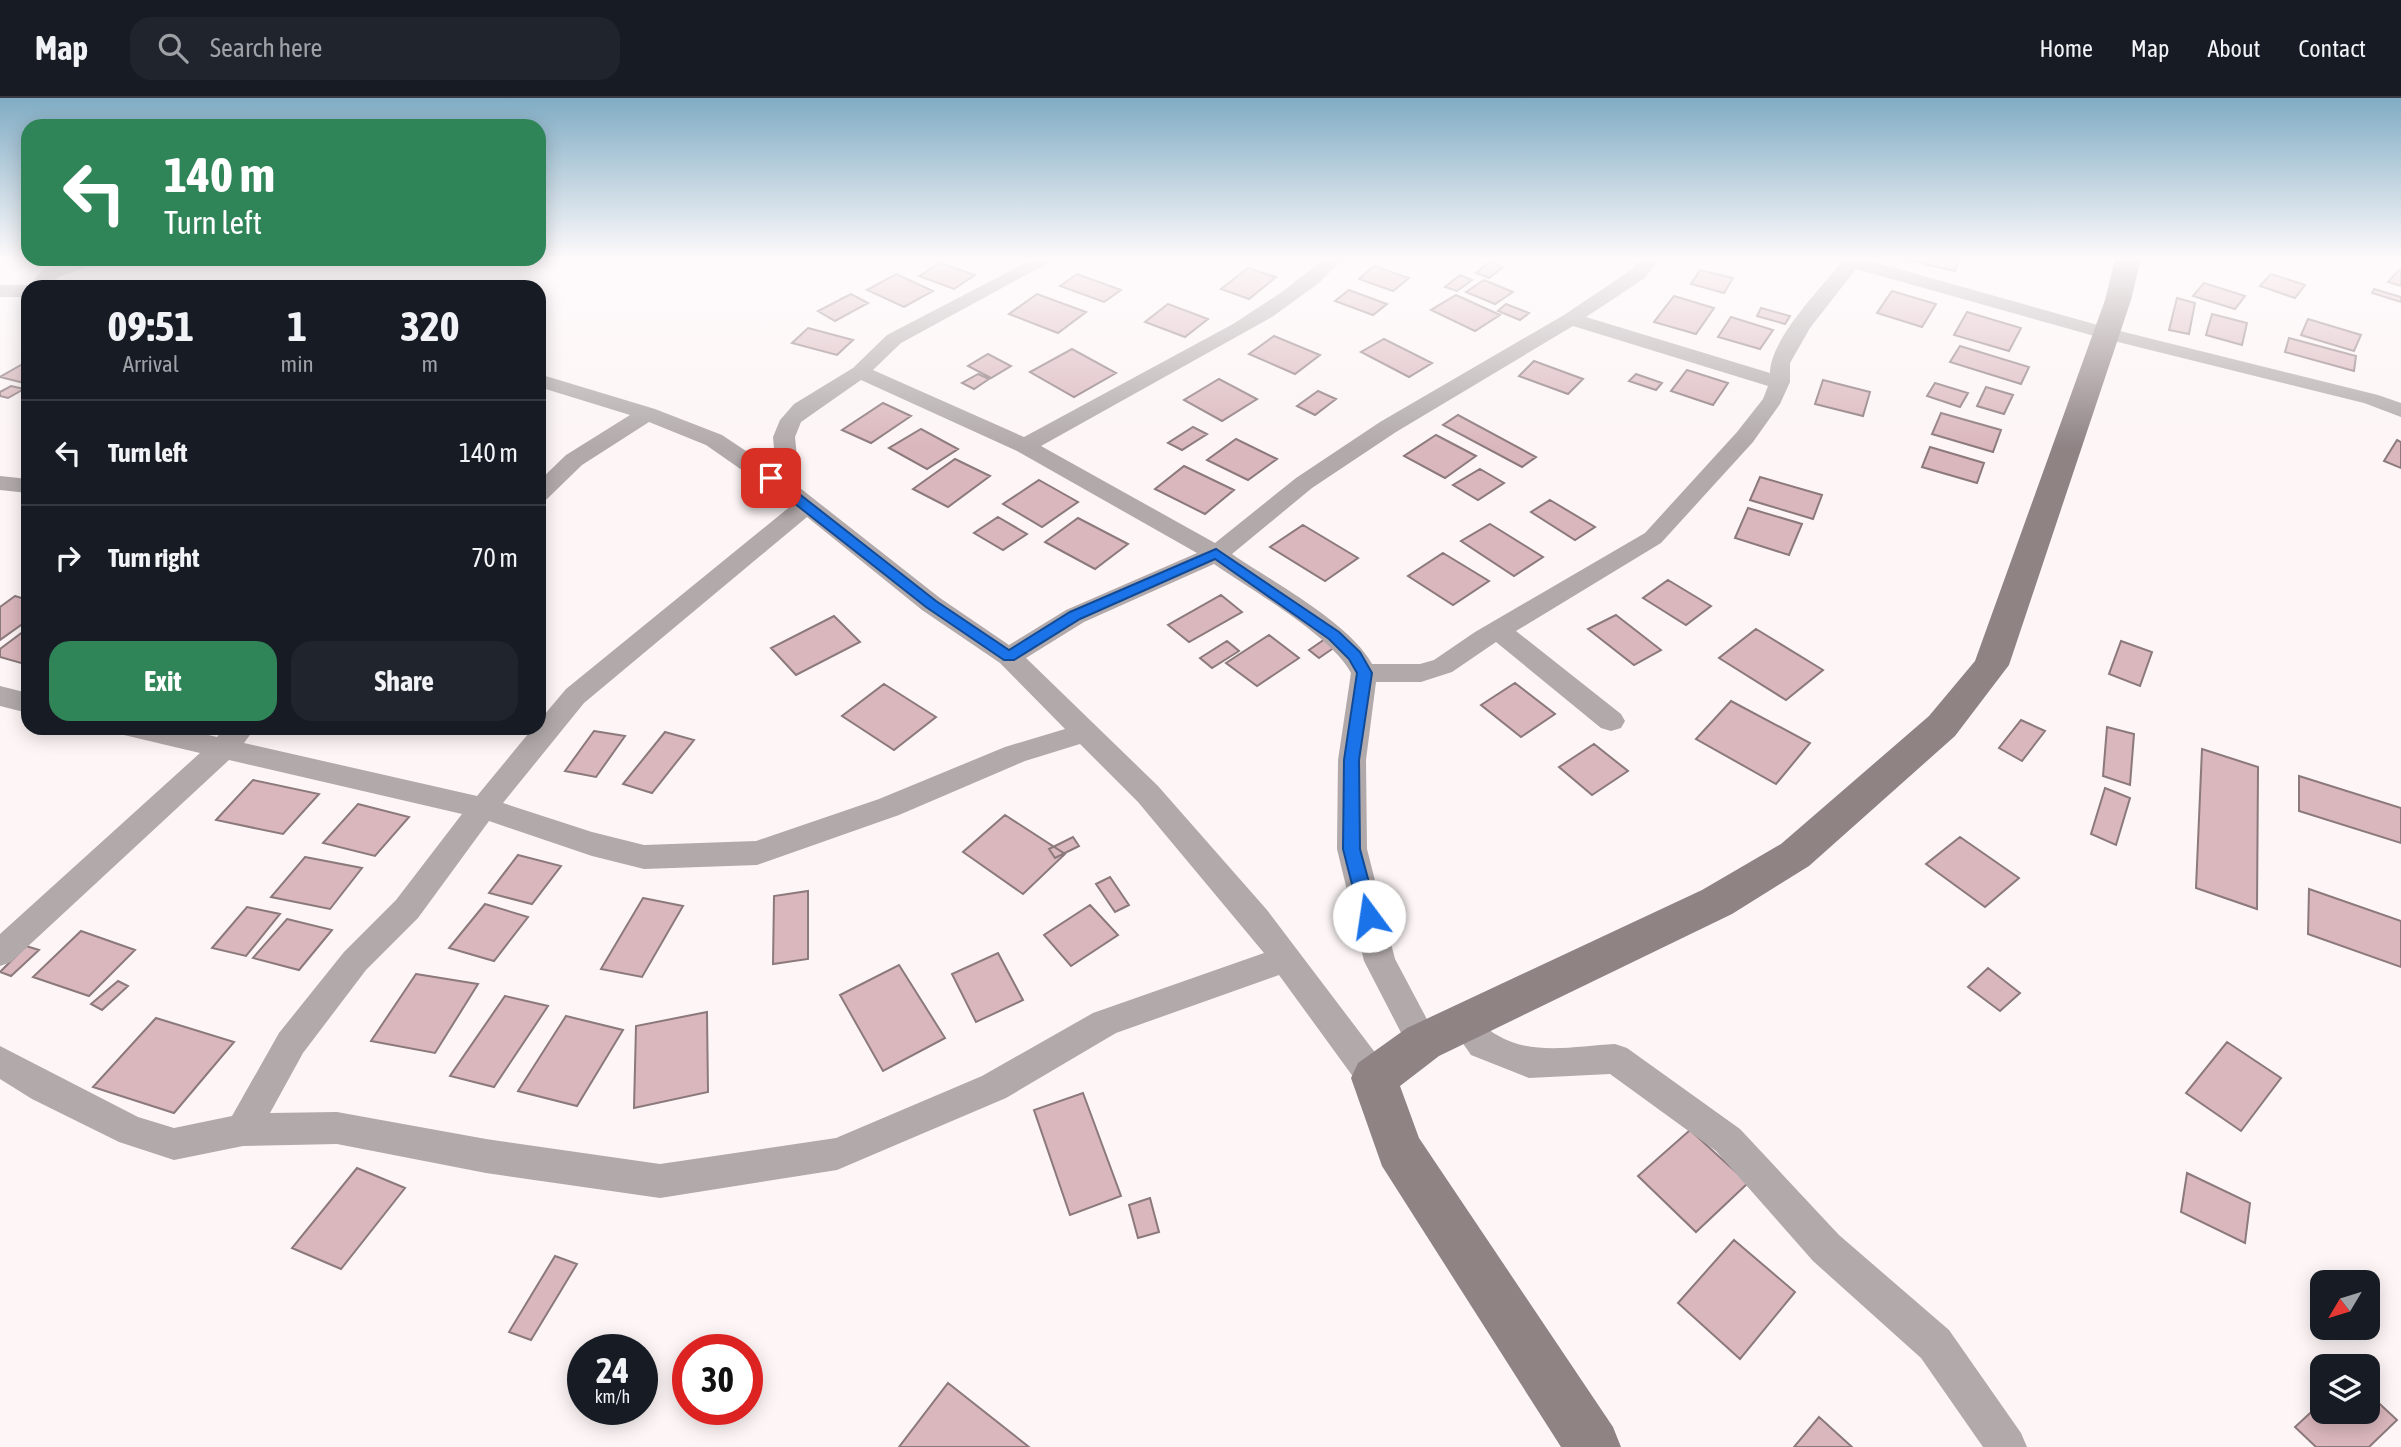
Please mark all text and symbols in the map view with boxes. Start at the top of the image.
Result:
search box [130,17,620,80]
text: Map [35,29,88,67]
icon: search [154,29,192,67]
text: Search here [210,33,322,63]
text: Home [2039,35,2093,62]
text: Map [2131,35,2169,62]
text: About [2207,35,2260,62]
text: Contact [2298,35,2366,62]
text: 140 m [164,146,275,202]
icon: left [49,147,140,238]
text: Turn left [164,204,262,241]
text: 09:51 [108,302,194,350]
text: 1 [287,302,307,350]
text: 320 [400,302,459,350]
text: Arrival [123,351,179,377]
text: min [281,351,314,377]
text: m [422,351,438,377]
icon: left [49,434,87,472]
text: Turn left [108,438,188,468]
text: 140 m [459,438,518,468]
pin [741,448,801,508]
icon: arrive [752,459,790,497]
icon: right [49,539,87,577]
text: Turn right [108,543,199,573]
text: 70 m [471,543,518,573]
button: Exit [49,641,277,721]
button: Share [291,641,518,721]
position arrow [1332,879,1406,953]
north arrow [2310,1270,2380,1340]
map controls [2310,1270,2380,1424]
speed limit sign: 30 [672,1334,763,1425]
text: 24 [596,1350,629,1390]
button: layers [2310,1354,2380,1424]
text: km/h [595,1386,630,1407]

